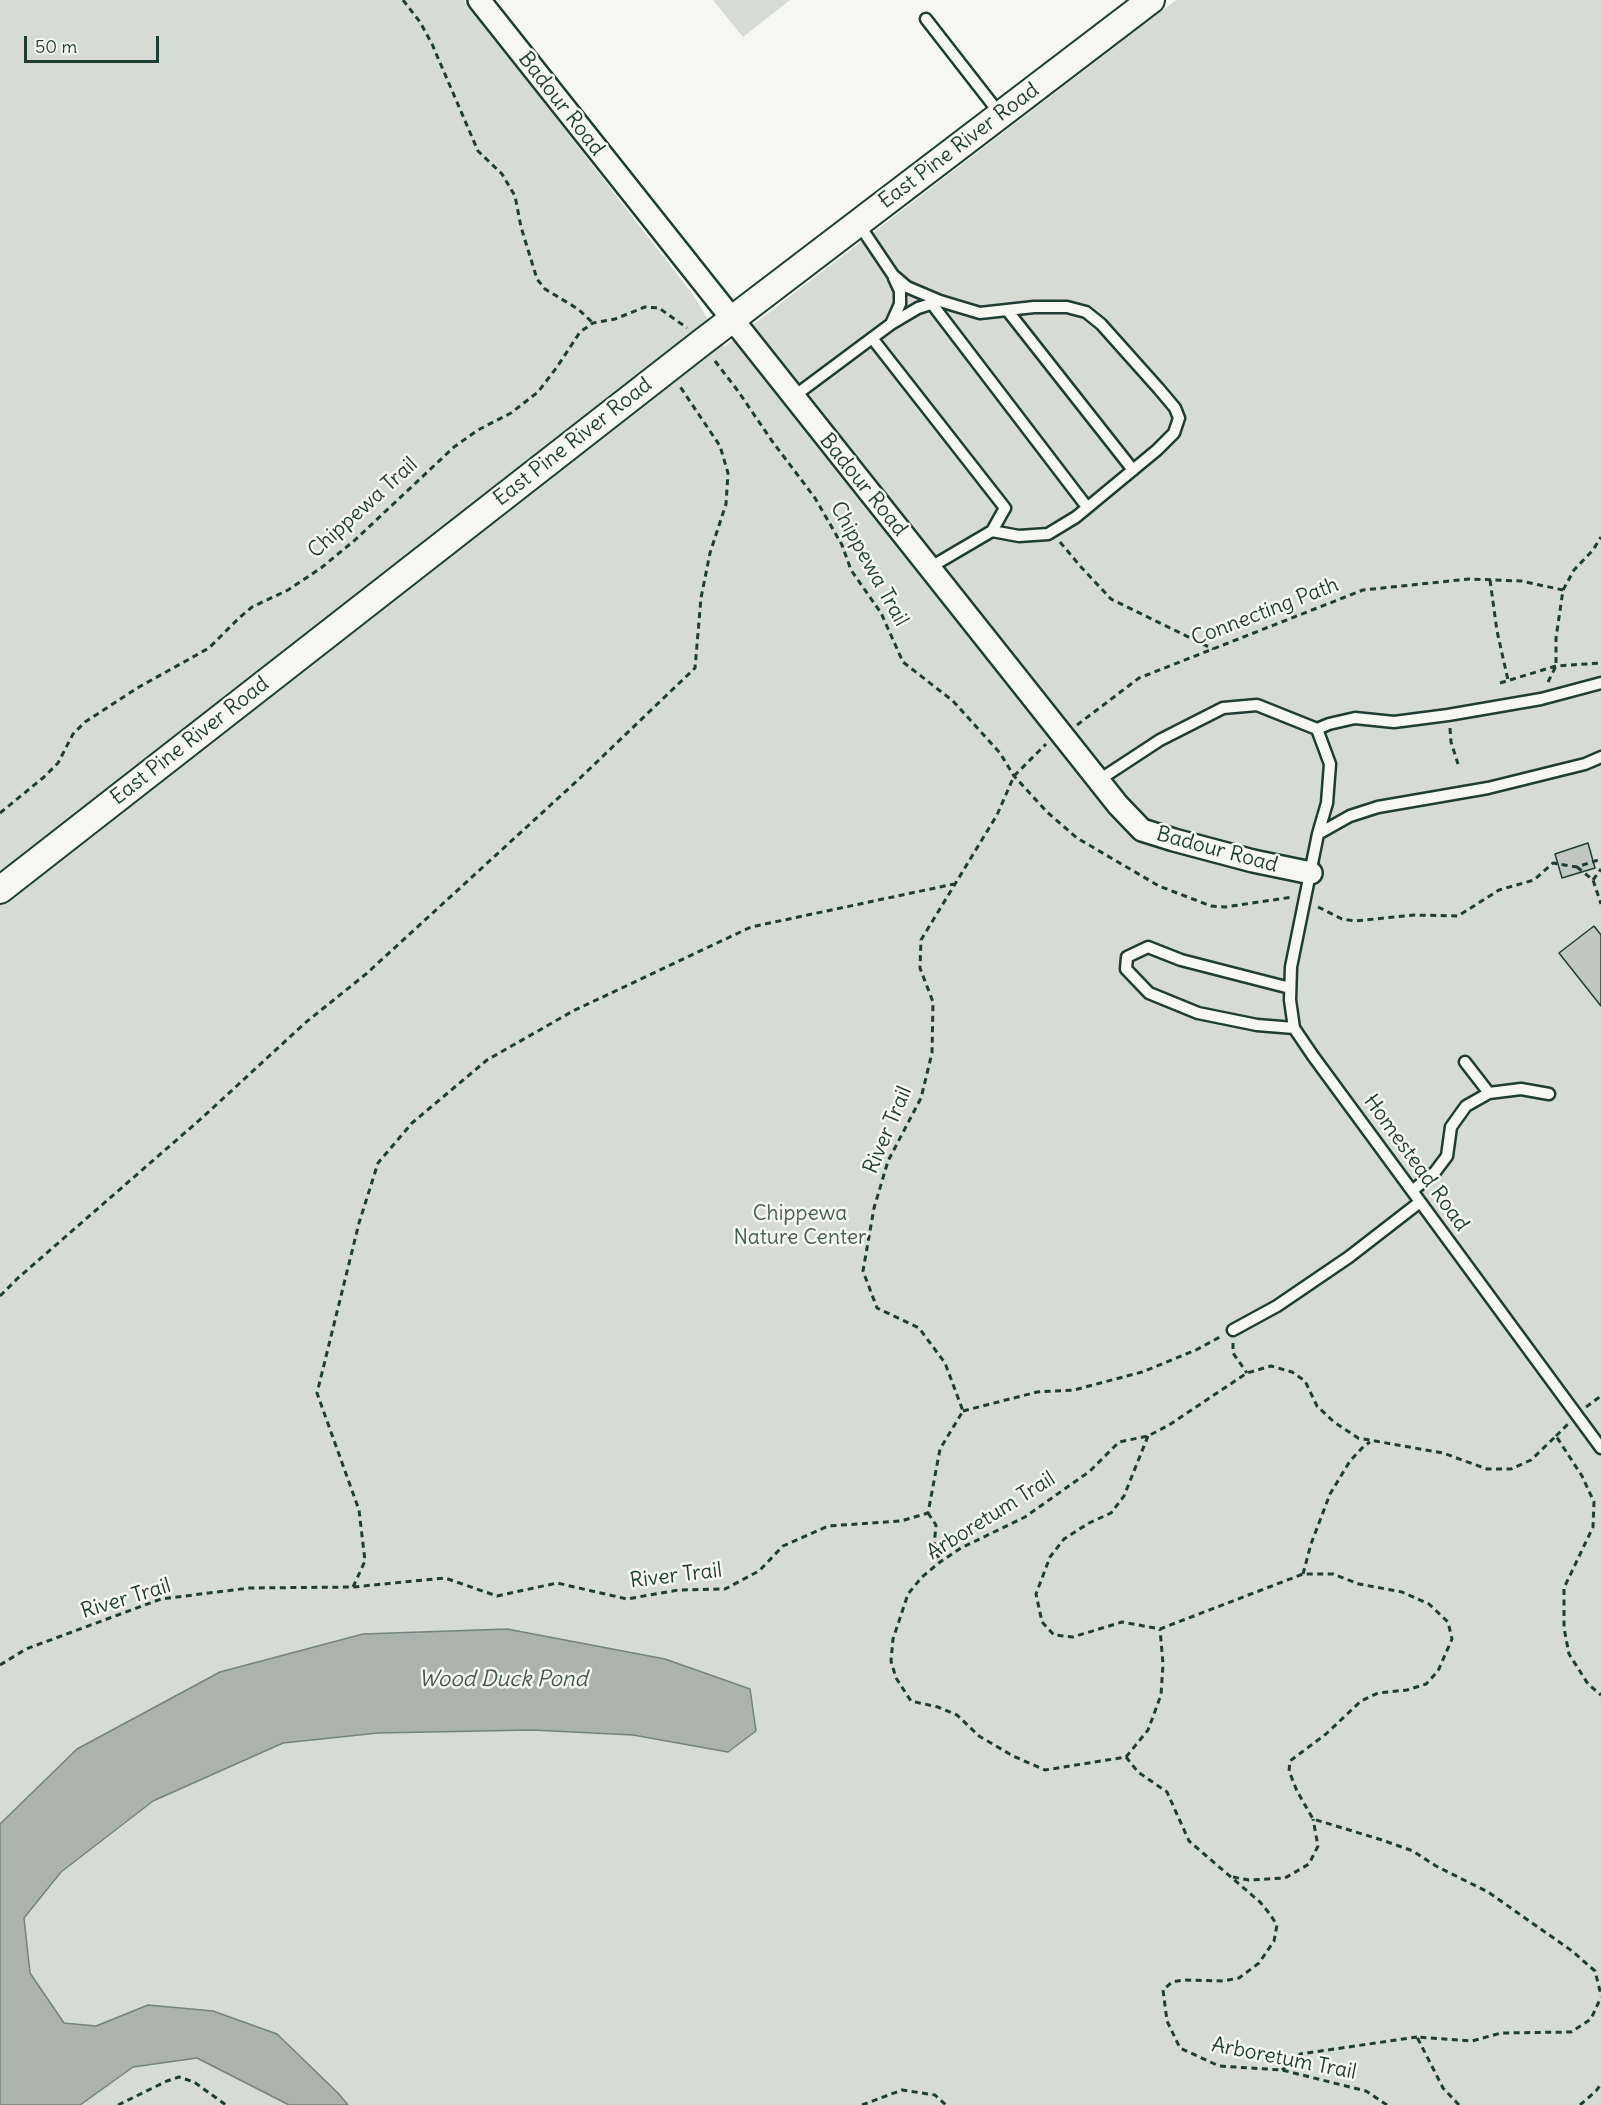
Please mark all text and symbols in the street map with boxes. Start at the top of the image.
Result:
scale bar [27,24,162,62]
text: 50 m [35,35,77,58]
street label: Badour Road [513,47,609,161]
street label: East Pine River Road [874,78,1044,214]
street label: East Pine River Road [489,372,657,512]
street label: Badour Road [814,429,912,541]
street label: Chippewa Trail [303,452,423,564]
street label: Chippewa Trail [824,497,914,631]
street label: Connecting Path [1188,572,1342,652]
street label: East Pine River Road [106,671,274,811]
street label: Badour Road [1153,822,1281,878]
street label: River Trail [858,1083,918,1177]
street label: Homestead Road [1358,1090,1474,1236]
park label: Chippewa Nature Center [733,1201,867,1251]
street label: Arboretum Trail [922,1466,1060,1566]
street label: River Trail [629,1558,723,1594]
street label: River Trail [78,1573,174,1625]
water label: Wood Duck Pond [419,1667,587,1693]
street label: Arboretum Trail [1210,2033,1358,2085]

